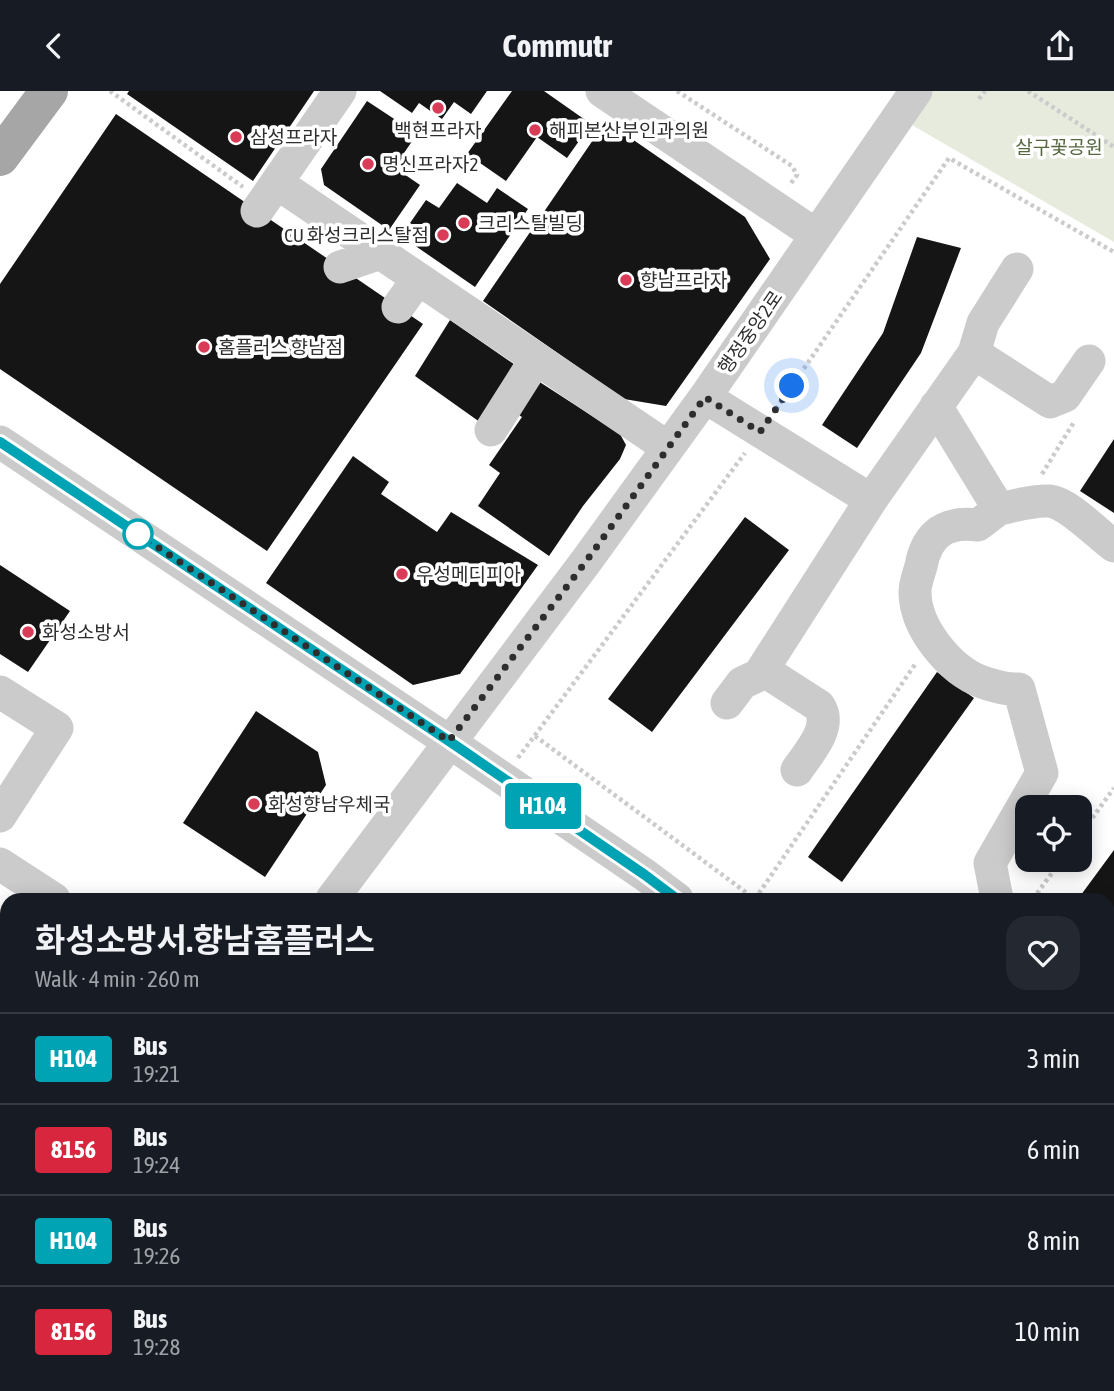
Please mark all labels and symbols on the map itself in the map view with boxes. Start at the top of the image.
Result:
marker: 백현프라자 [430,100,446,116]
place label: 백현프라자 [394,119,482,141]
place label: 해피본 산부인과의원 [549,119,709,141]
marker: 해피본 산부인과의원 [527,122,543,138]
place label: 삼성프라자 [250,126,337,148]
marker: 삼성프라자 [228,129,244,145]
park label: 살구꽃공원 [1015,136,1103,158]
place label: 명신프라자2 [382,153,478,175]
marker: 명신프라자2 [360,156,376,172]
place label: 크리스탈빌딩 [478,212,583,234]
marker: 크리스탈빌딩 [456,215,472,231]
place label: CU 화성크리스탈점 [284,224,429,246]
marker: CU 화성크리스탈점 [435,227,451,243]
place label: 향남프라자 [640,269,727,291]
marker: 향남프라자 [618,272,634,288]
street label: 행정중앙2로 [713,286,787,378]
place label: 홈플러스 향남점 [218,336,343,358]
marker: 홈플러스 향남점 [196,339,212,355]
your location [774,368,809,403]
unlabelled marker [123,519,153,549]
place label: 우성메디피아 [416,563,521,585]
marker: 우성메디피아 [394,566,410,582]
place label: 화성소방서 [42,621,129,643]
marker: 화성소방서 [20,624,36,640]
line badge: H104 [494,783,592,829]
place label: 화성향남우체국 [268,793,390,815]
marker: 화성향남우체국 [246,796,262,812]

